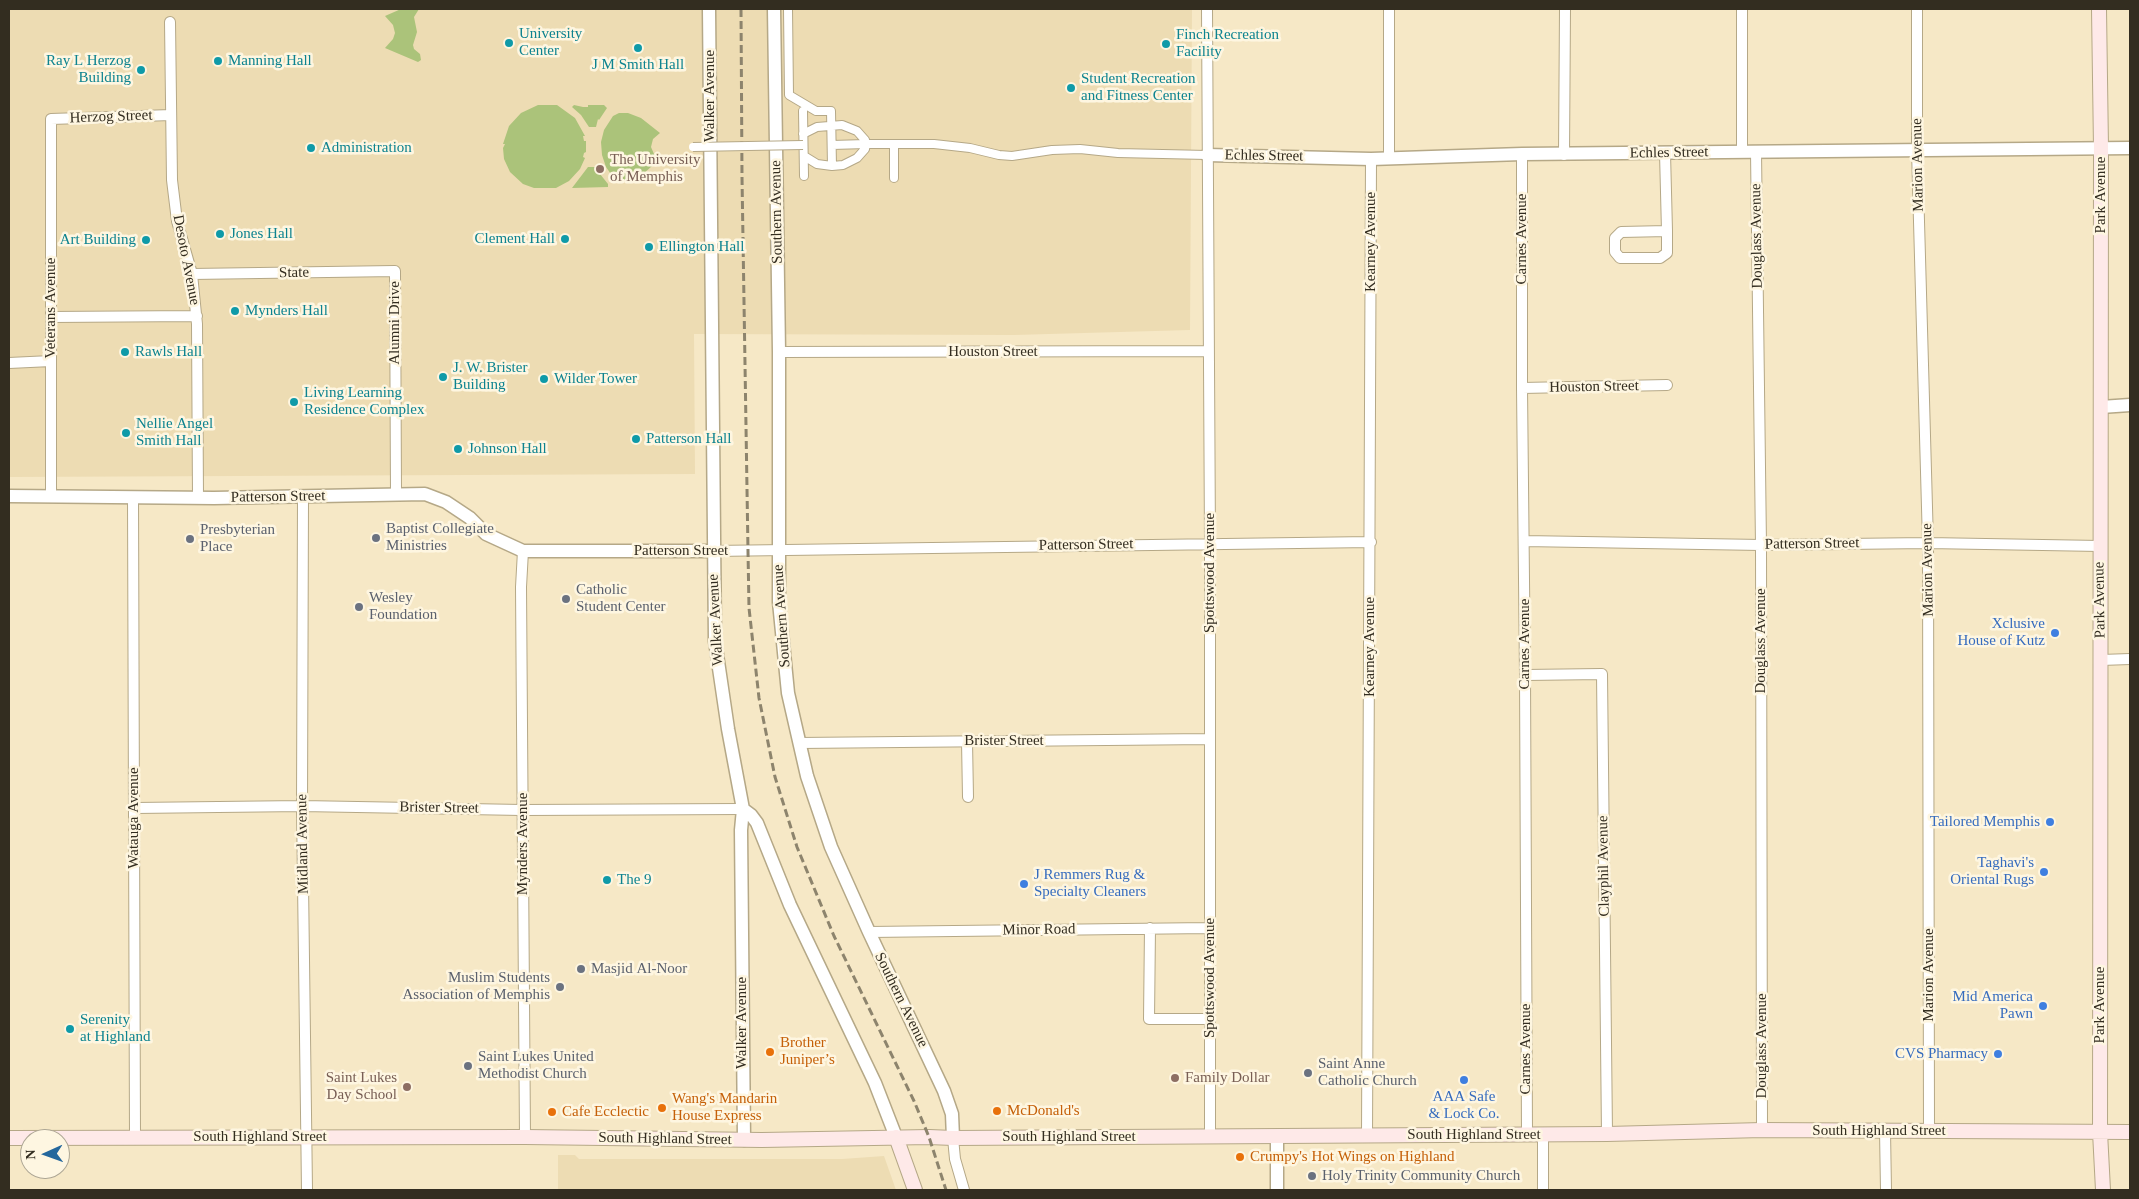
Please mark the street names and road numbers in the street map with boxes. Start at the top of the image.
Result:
street label: Walker Avenue [701,50,719,142]
street label: Herzog Street [69,107,153,127]
street label: Marion Avenue [1908,118,1928,212]
street label: Echles Street [1629,143,1709,163]
street label: Echles Street [1224,146,1304,166]
street label: Park Avenue [2092,157,2110,233]
street label: Southern Avenue [767,160,787,264]
street label: Douglass Avenue [1747,183,1767,289]
street label: Kearney Avenue [1362,192,1380,292]
street label: Carnes Avenue [1513,194,1531,284]
street label: Desoto Avenue [168,213,204,307]
street label: Veterans Avenue [42,258,60,358]
street label: State [279,264,309,282]
street label: Alumni Drive [386,281,404,365]
street label: Houston Street [948,343,1038,361]
street label: Houston Street [1549,377,1639,397]
street label: Patterson Street [231,487,325,507]
street label: Spottswood Avenue [1201,513,1219,633]
street label: Marion Avenue [1918,523,1938,617]
street label: Patterson Street [1765,534,1859,554]
street label: Patterson Street [1039,535,1133,555]
street label: Patterson Street [634,542,728,560]
street label: Park Avenue [2090,561,2110,639]
street label: Southern Avenue [769,564,795,668]
street label: Walker Avenue [705,573,727,667]
street label: Douglass Avenue [1752,588,1770,694]
street label: Kearney Avenue [1361,597,1379,697]
street label: Carnes Avenue [1516,599,1534,689]
street label: Brister Street [964,732,1044,750]
street label: Watauga Avenue [125,767,143,869]
street label: Mynders Avenue [514,793,532,895]
street label: Midland Avenue [293,794,313,894]
street label: Brister Street [399,798,479,818]
street label: Clayphil Avenue [1594,815,1614,917]
street label: Spottswood Avenue [1201,918,1219,1038]
street label: Minor Road [1002,920,1076,940]
street label: Marion Avenue [1920,928,1938,1022]
street label: Southern Avenue [870,950,932,1050]
street label: Park Avenue [2091,967,2109,1043]
street label: Walker Avenue [733,977,751,1069]
street label: Douglass Avenue [1753,993,1771,1099]
street label: Carnes Avenue [1517,1004,1535,1094]
street label: South Highland Street [1812,1122,1946,1140]
street label: South Highland Street [1407,1126,1541,1144]
street label: South Highland Street [193,1128,327,1146]
street label: South Highland Street [1002,1128,1136,1146]
street label: South Highland Street [598,1129,732,1149]

